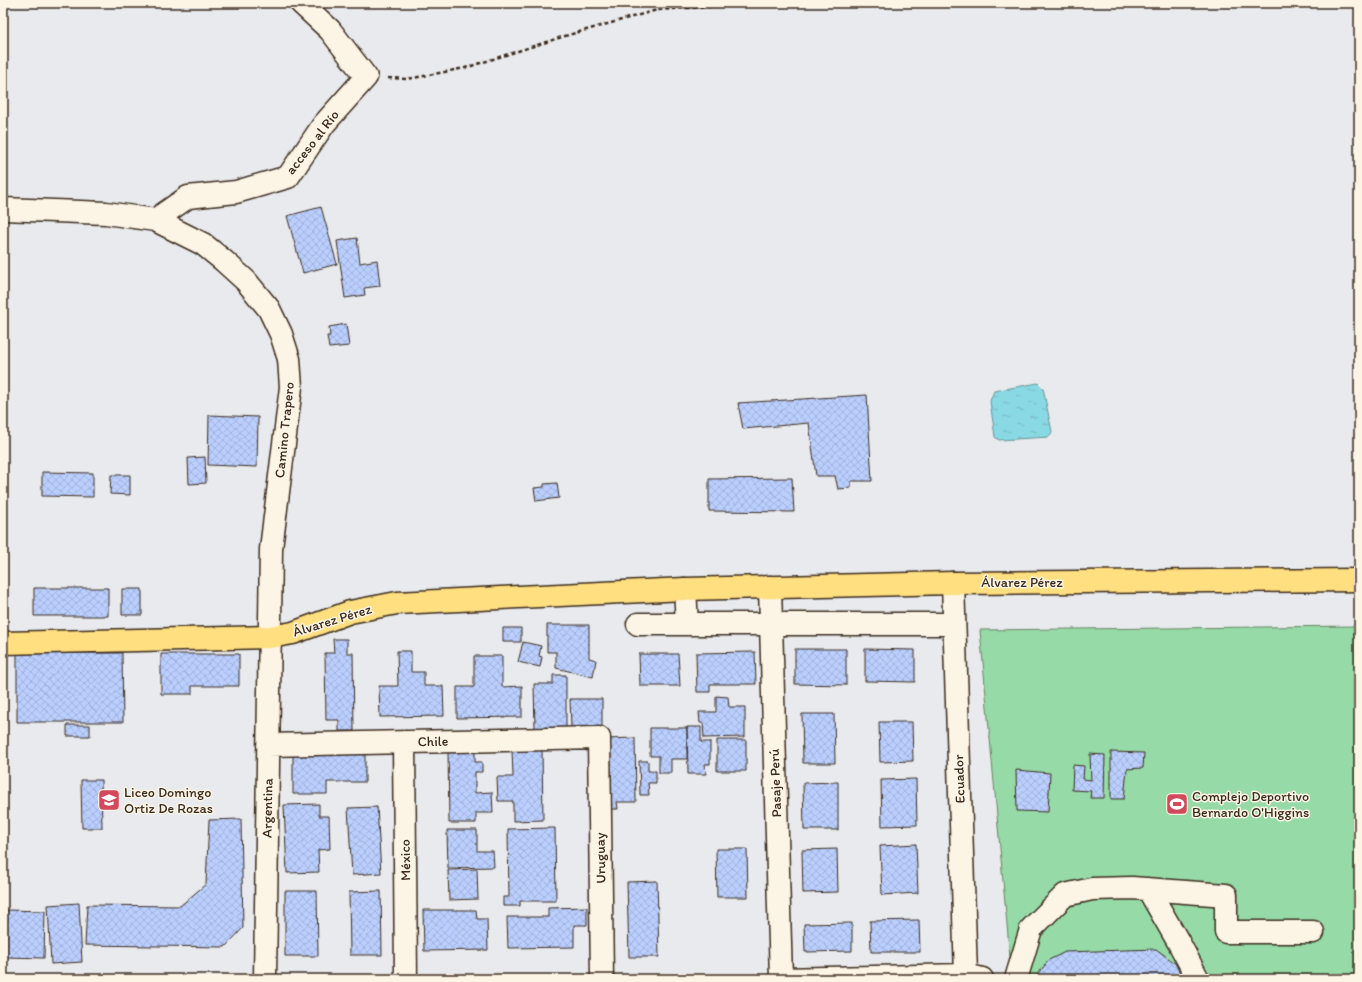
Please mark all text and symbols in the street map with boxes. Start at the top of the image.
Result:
street label: acceso al Río [282,107,343,178]
street label: Camino Trapero [271,381,298,479]
street label: Álvarez Pérez [981,574,1063,591]
street label: Álvarez Pérez [291,600,374,640]
street label: Chile [417,733,449,750]
street label: Pasaje Perú [766,748,785,818]
street label: Ecuador [950,754,969,804]
street label: Argentina [258,777,277,838]
place label: Liceo Domingo Ortiz De Rozas [124,784,213,817]
school or university icon: Liceo Domingo Ortiz De Rozas [96,787,122,813]
place label: Complejo Deportivo Bernardo O'Higgins [1192,788,1309,821]
sports icon: Complejo Deportivo Bernardo O'Higgins [1164,791,1190,817]
street label: Uruguay [592,832,609,884]
street label: México [397,839,414,881]

